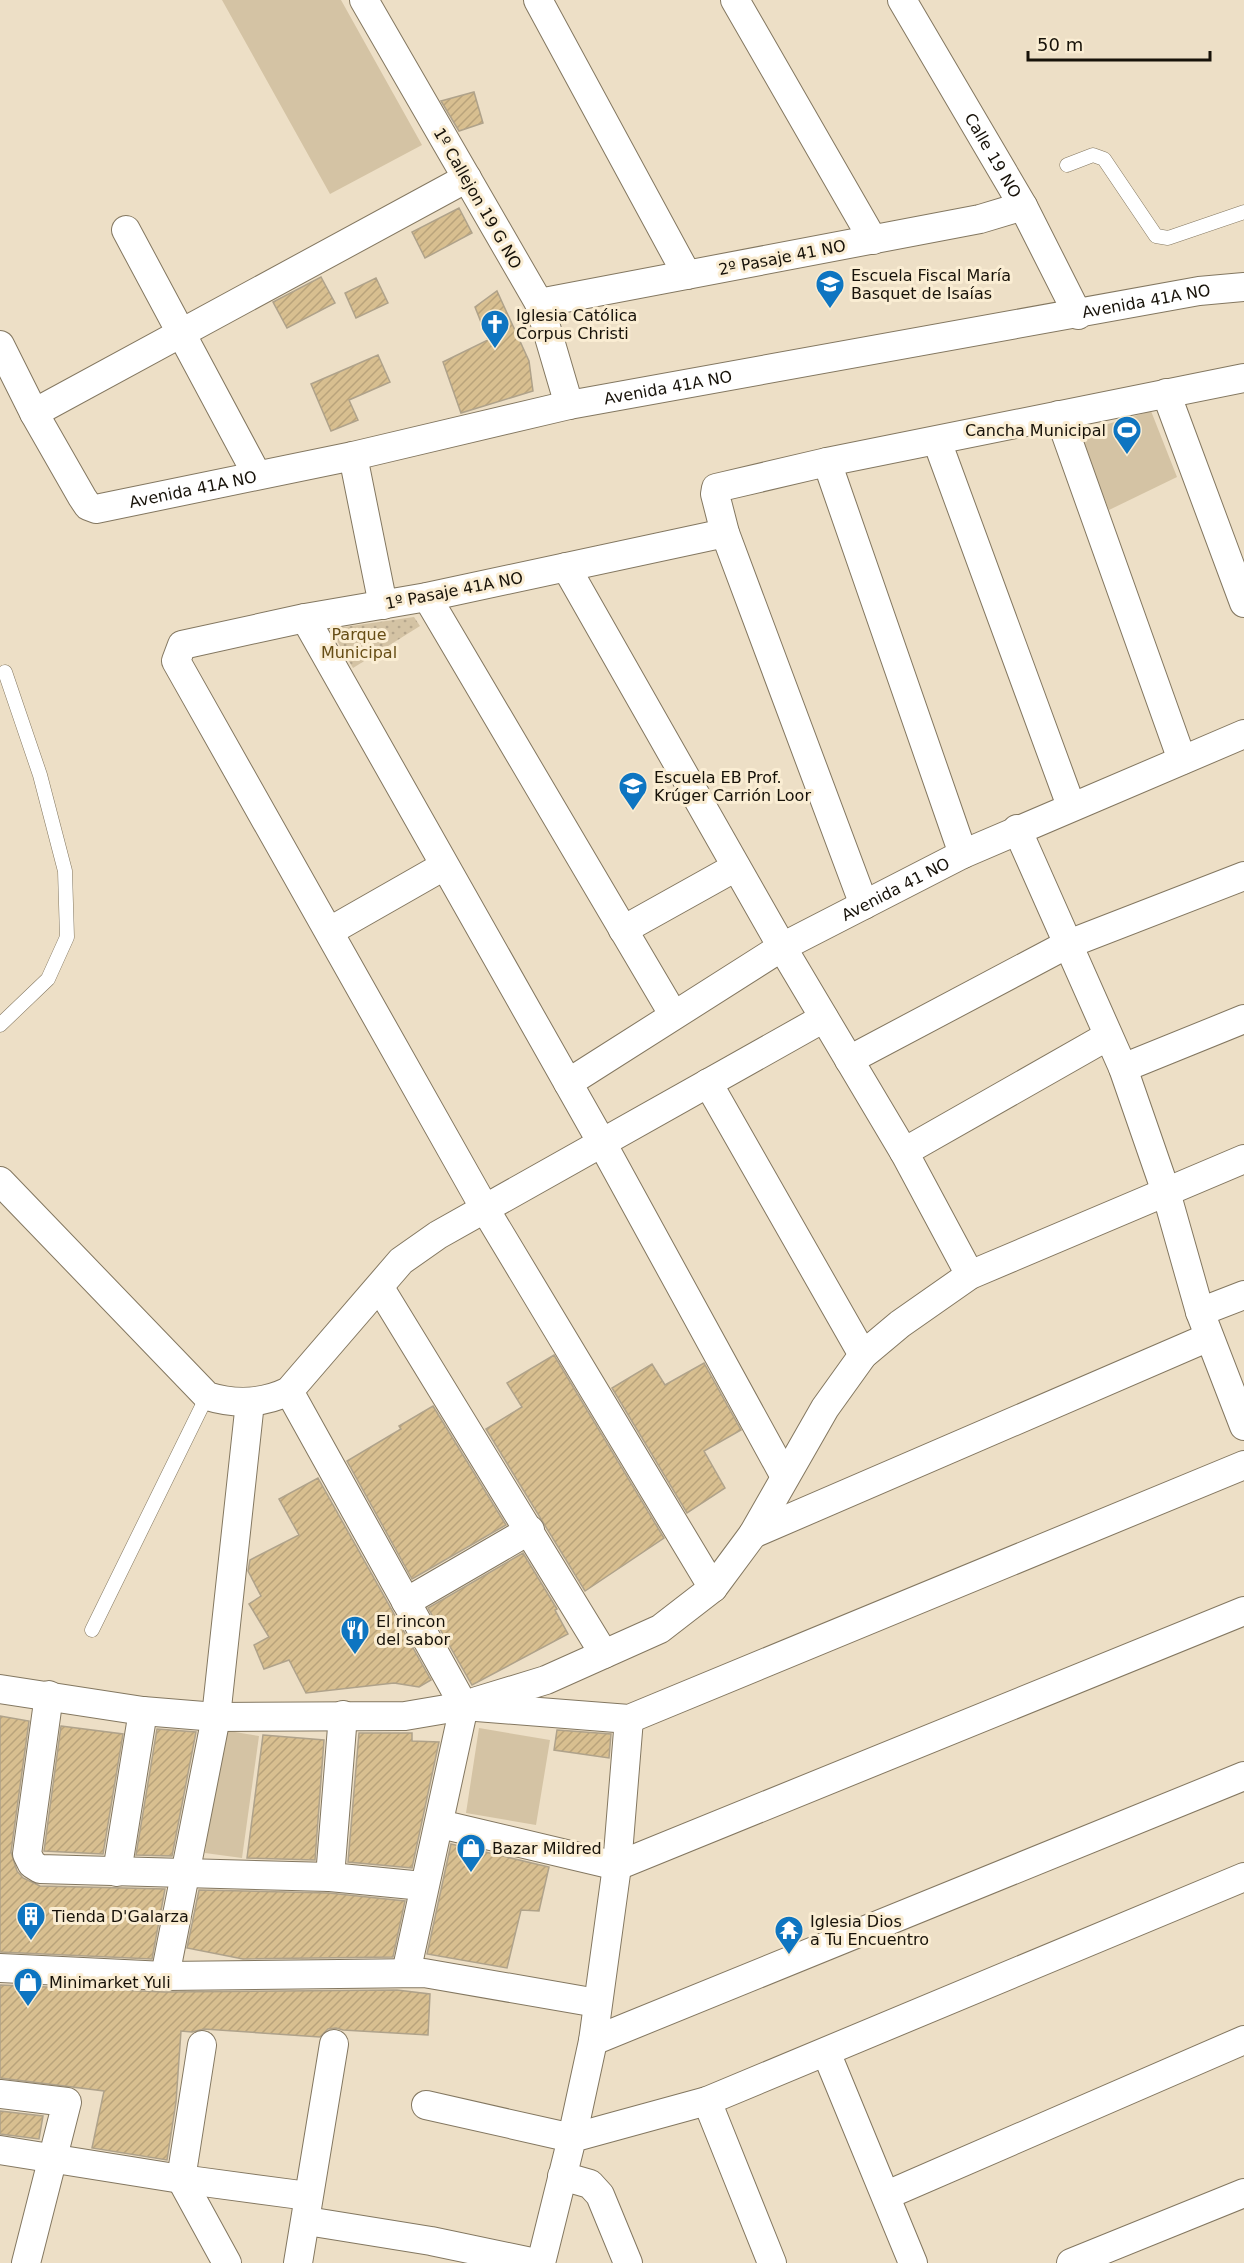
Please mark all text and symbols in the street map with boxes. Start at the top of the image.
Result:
scale bar [1028,24,1210,62]
text: 50 m [1037,34,1083,55]
street label: Calle 19 NO [961,110,1025,201]
street label: 1º Callejon 19 G NO [429,124,526,272]
street label: 2º Pasaje 41 NO [717,236,847,279]
place label: Escuela Fiscal María Basquet de Isaías [851,266,1011,303]
school or university icon: Escuela Fiscal María Basquet de Isaías [814,268,846,310]
street label: Avenida 41A NO [1081,281,1211,322]
place label: Iglesia Católica Corpus Christi [516,306,637,343]
church icon: Iglesia Católica Corpus Christi [479,308,511,350]
street label: Avenida 41A NO [602,367,734,409]
sports icon: Cancha Municipal [1111,414,1143,456]
place label: Cancha Municipal [965,421,1106,440]
street label: Avenida 41A NO [127,467,258,512]
street label: 1º Pasaje 41A NO [384,568,525,613]
park label: Parque Municipal [321,625,397,662]
place label: Escuela EB Prof. Krúger Carrión Loor [654,768,811,805]
school or university icon: Escuela EB Prof. Krúger Carrión Loor [617,770,649,812]
street label: Avenida 41 NO [838,854,953,925]
place label: El rincon del sabor [376,1612,451,1649]
restaurant icon: El rincon del sabor [339,1614,371,1656]
shop icon: Bazar Mildred [455,1832,487,1874]
place label: Bazar Mildred [492,1839,602,1858]
building icon: Tienda D'Galarza [15,1900,47,1942]
place label: Tienda D'Galarza [51,1907,189,1926]
place label: Iglesia Dios a Tu Encuentro [810,1912,929,1949]
temple icon: Iglesia Dios a Tu Encuentro [773,1914,805,1956]
shop icon: Minimarket Yuli [12,1966,44,2008]
place label: Minimarket Yuli [49,1973,171,1992]

